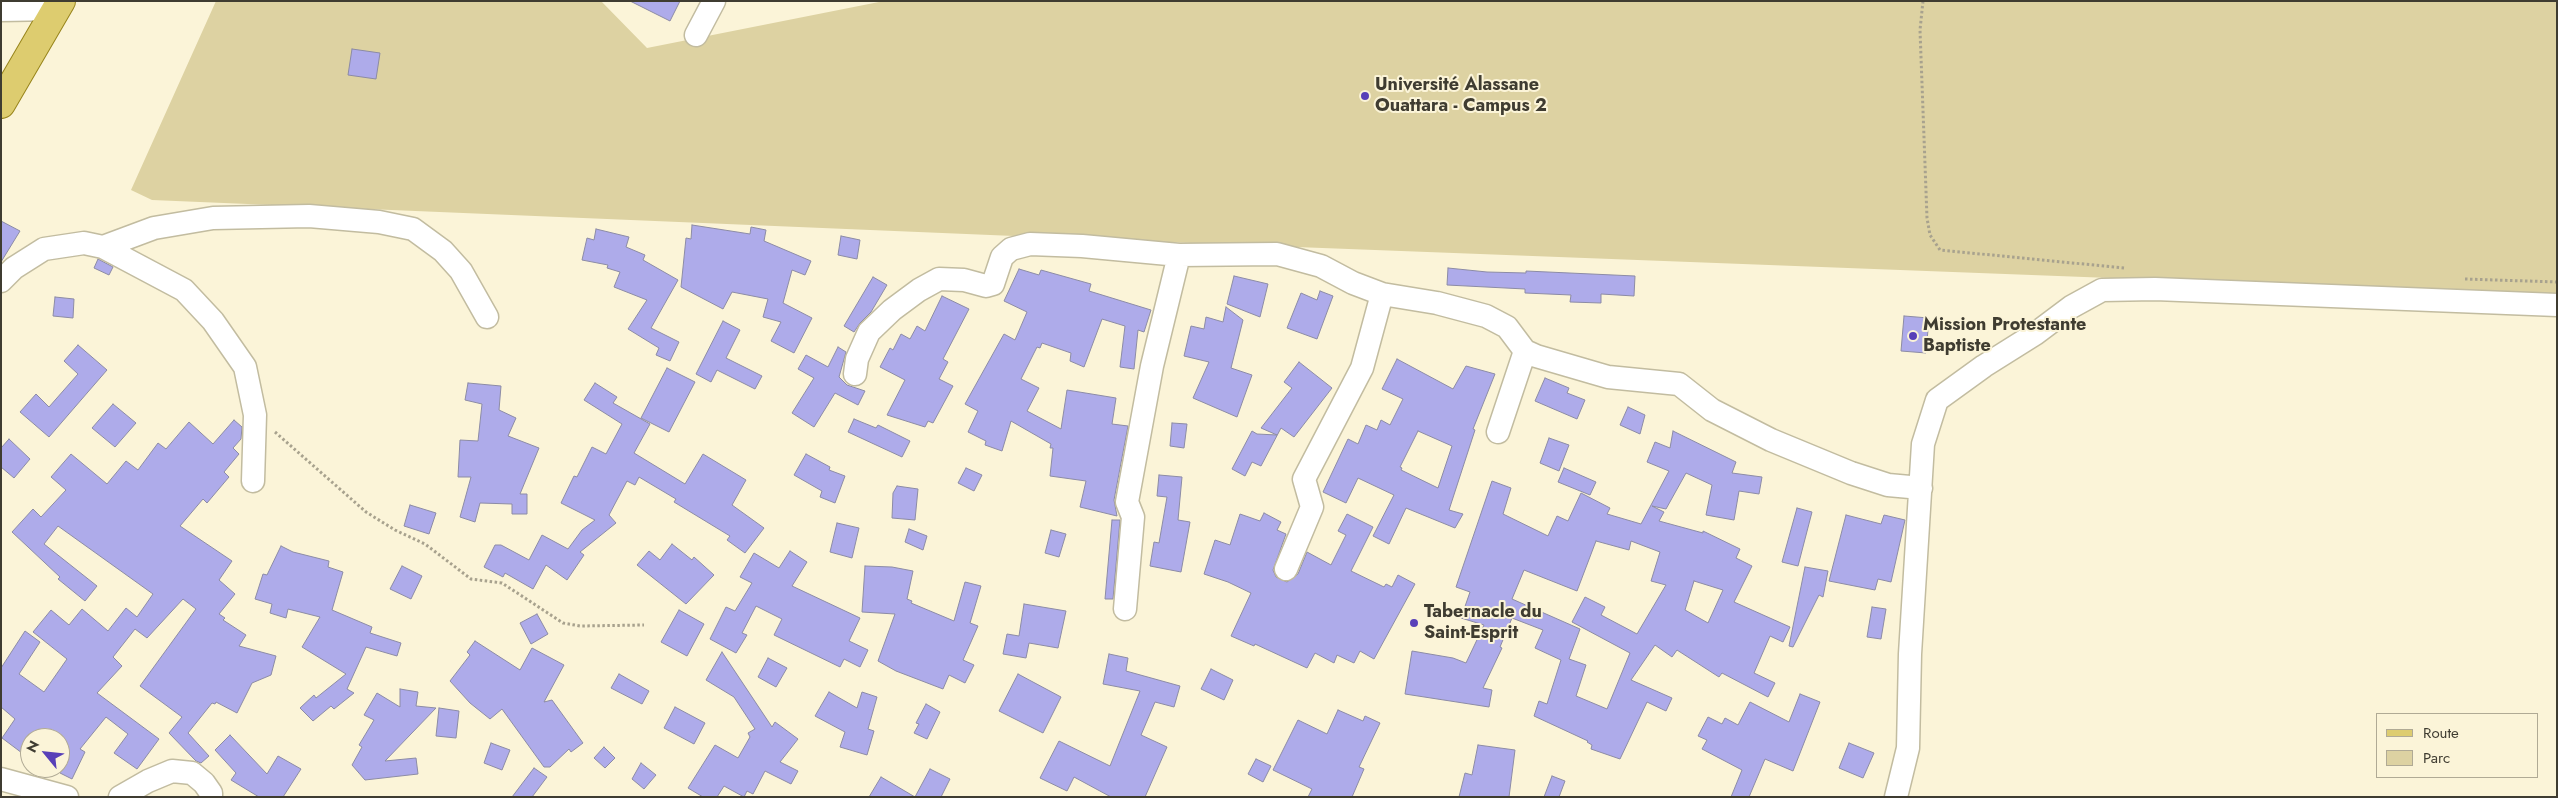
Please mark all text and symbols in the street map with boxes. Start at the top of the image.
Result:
place label: Université Alassane Ouattara - Campus 2 [1375,75,1547,118]
marker: Université Alassane Ouattara - Campus 2 [1359,90,1371,102]
place label: Mission Protestante Baptiste [1923,315,2086,358]
marker: Mission Protestante Baptiste [1907,330,1919,342]
place label: Tabernacle du Saint-Esprit [1424,602,1542,644]
marker: Tabernacle du Saint-Esprit [1408,617,1420,629]
legend [2376,713,2538,778]
text: Route [2423,722,2459,744]
north arrow [20,728,70,778]
text: N [21,737,44,756]
text: Parc [2423,747,2450,769]

